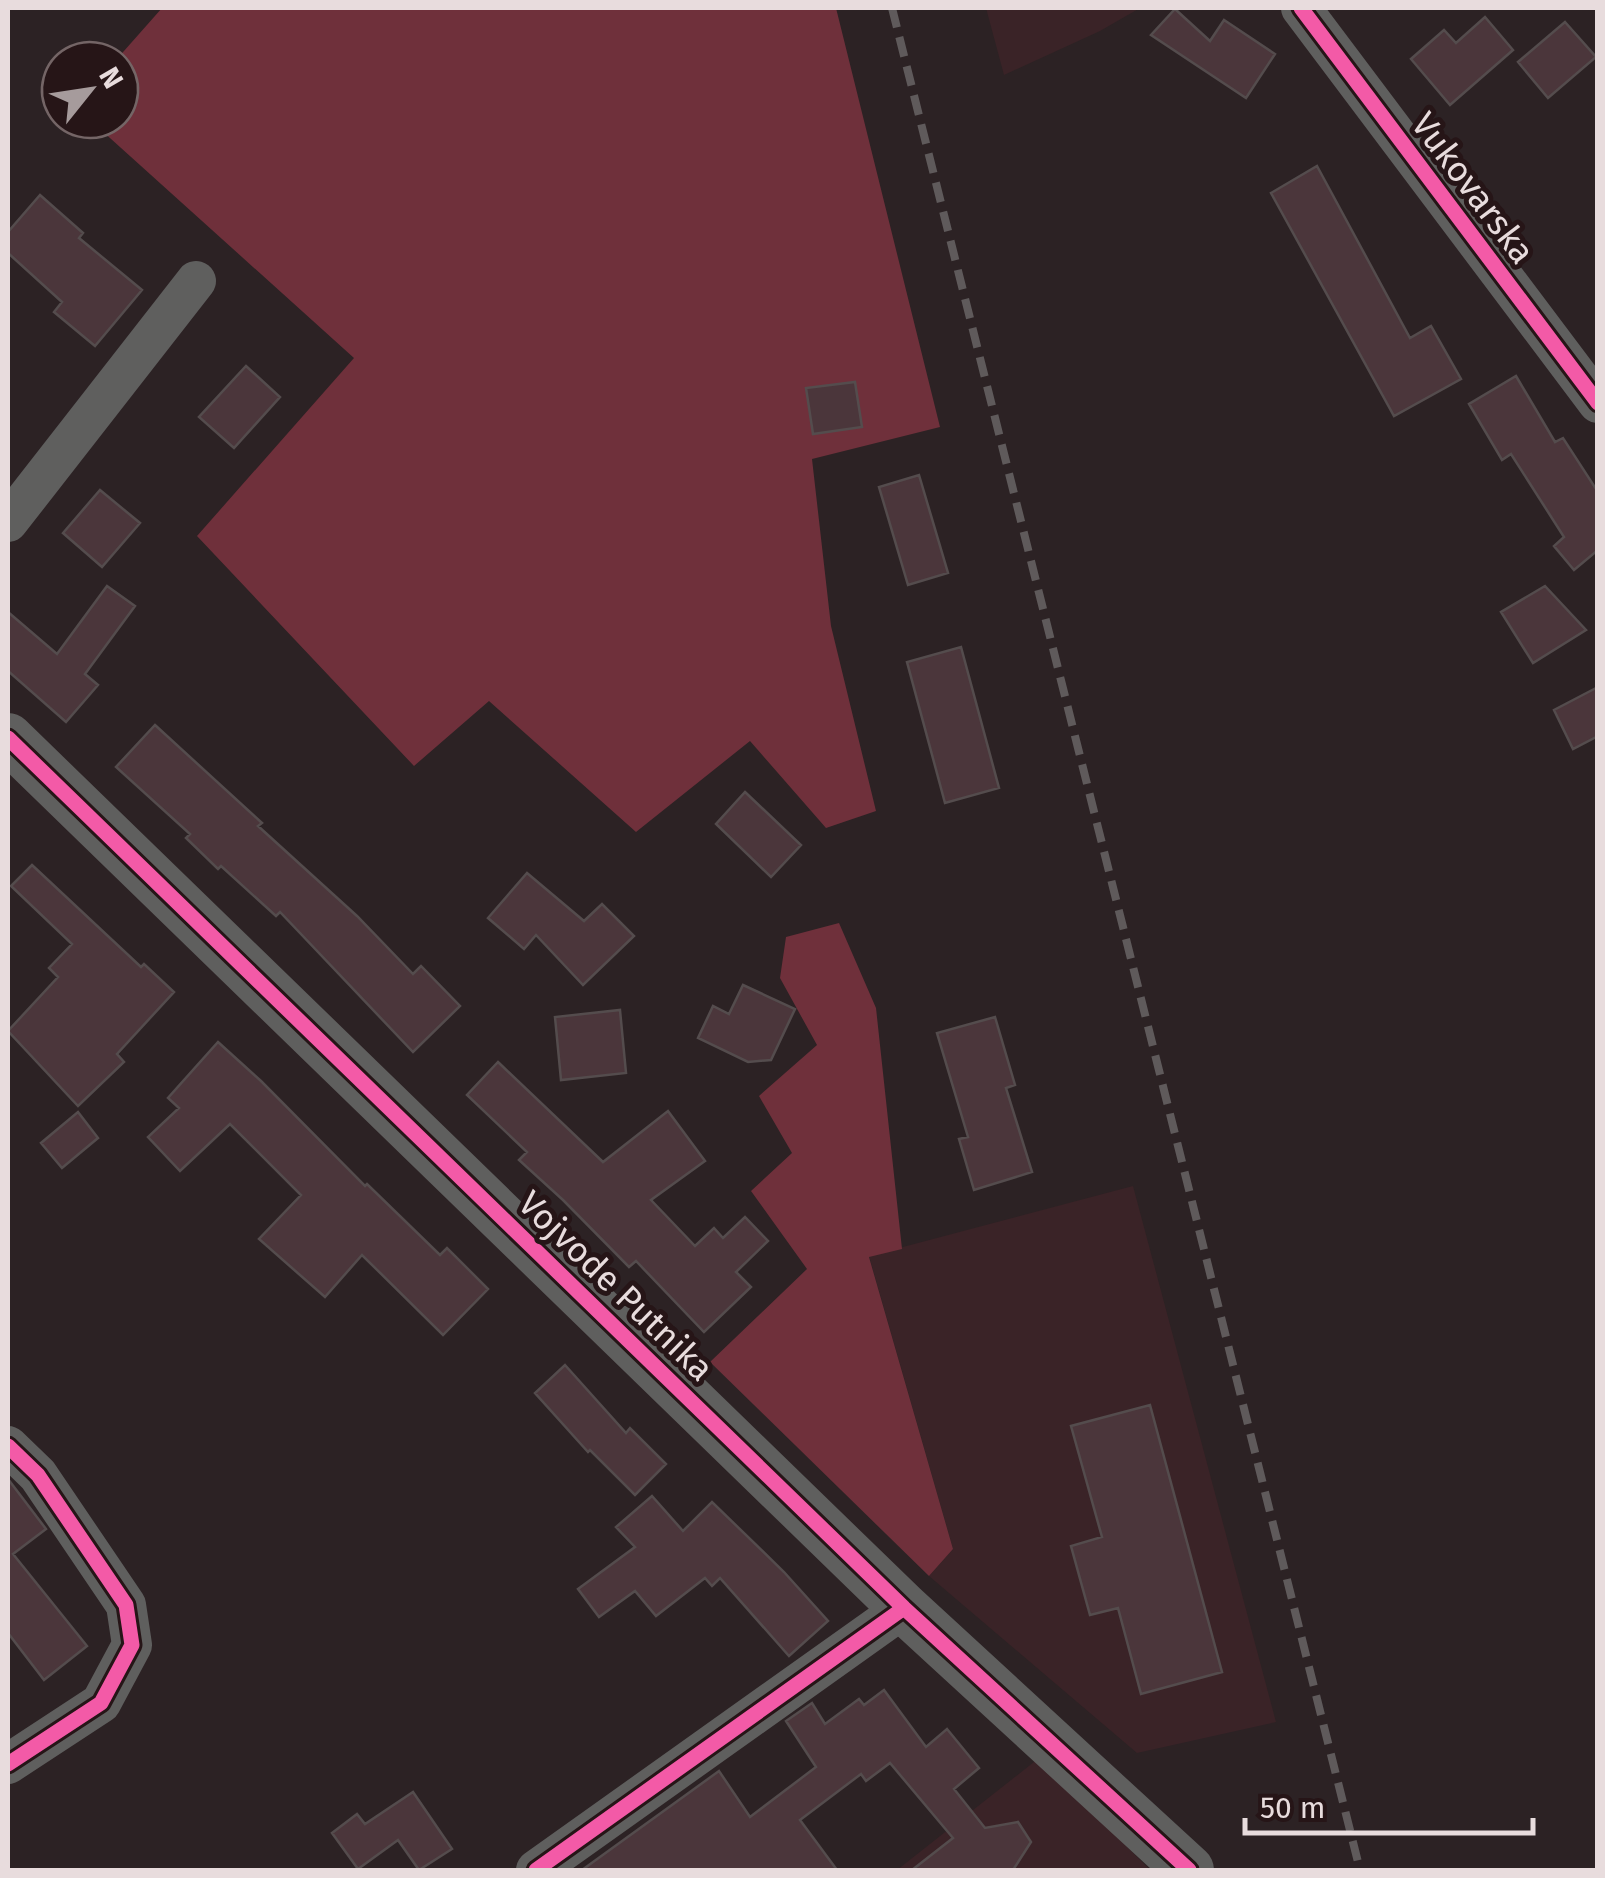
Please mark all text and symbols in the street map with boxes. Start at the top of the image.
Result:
north arrow [40,40,140,140]
text: N [92,61,130,94]
street label: Vukovarska [1403,104,1543,272]
street label: Vojvode Putnika [510,1182,722,1390]
scale bar [1245,1773,1532,1835]
text: 50 m [1260,1790,1325,1826]

